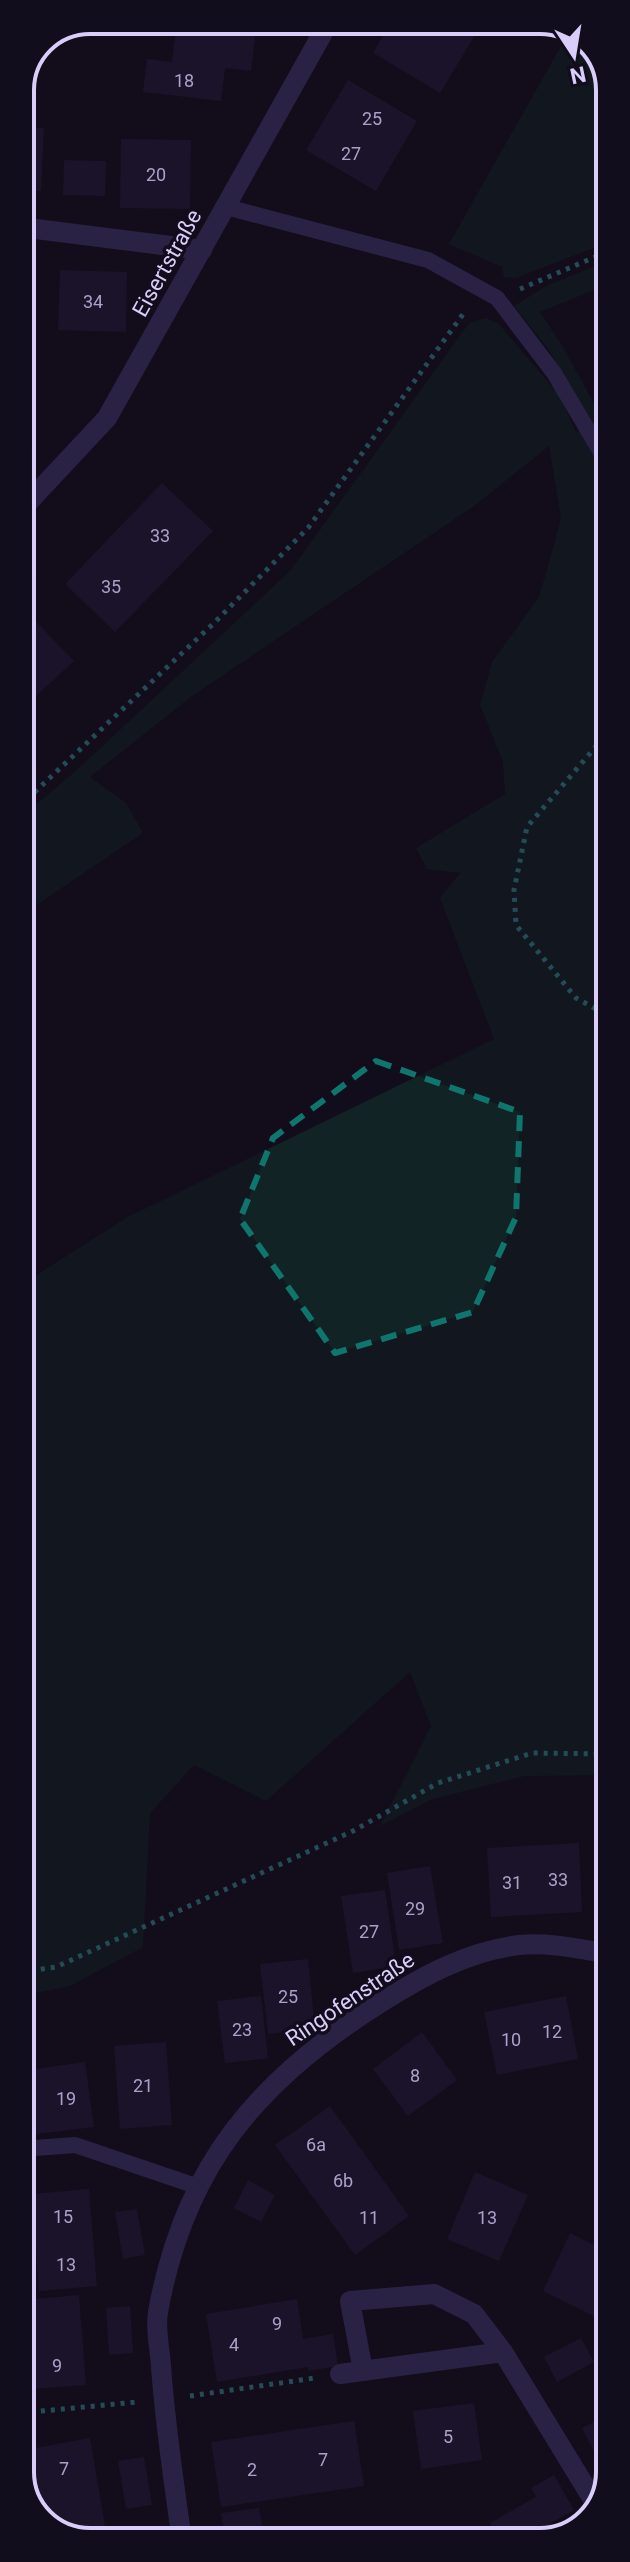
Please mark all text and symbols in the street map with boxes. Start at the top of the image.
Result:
north arrow [534,16,614,96]
text: N [568,61,588,89]
house number: 18 [174,70,194,91]
house number: 25 [362,108,382,129]
house number: 27 [341,143,361,164]
house number: 20 [146,164,166,185]
street label: Eisertstraße [127,205,207,321]
house number: 34 [83,291,103,312]
house number: 33 [150,525,170,546]
house number: 35 [101,576,121,597]
house number: 33 [548,1869,568,1890]
house number: 31 [502,1872,522,1893]
house number: 29 [405,1898,425,1919]
house number: 27 [359,1921,379,1942]
street label: Ringofenstraße [281,1947,419,2051]
house number: 25 [278,1986,298,2007]
house number: 23 [232,2019,252,2040]
house number: 12 [542,2021,562,2042]
house number: 10 [501,2029,521,2050]
house number: 8 [410,2065,420,2086]
house number: 21 [133,2075,153,2096]
house number: 19 [56,2088,76,2109]
house number: 6a [306,2134,326,2155]
house number: 6b [333,2170,353,2191]
house number: 15 [53,2206,73,2227]
house number: 11 [359,2207,379,2228]
house number: 13 [477,2207,497,2228]
house number: 13 [56,2254,76,2275]
house number: 9 [272,2313,282,2334]
house number: 4 [229,2334,239,2355]
house number: 9 [52,2355,62,2376]
house number: 5 [443,2426,453,2447]
house number: 7 [318,2449,328,2470]
house number: 7 [59,2458,69,2479]
house number: 2 [247,2459,257,2480]

